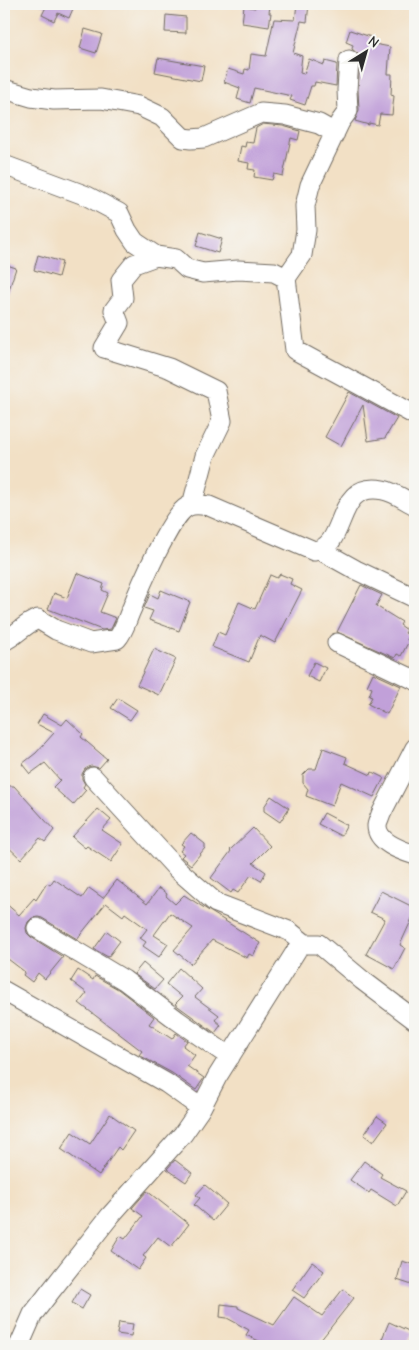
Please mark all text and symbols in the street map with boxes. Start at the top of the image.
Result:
north arrow [342,28,392,78]
text: N [365,32,382,52]

